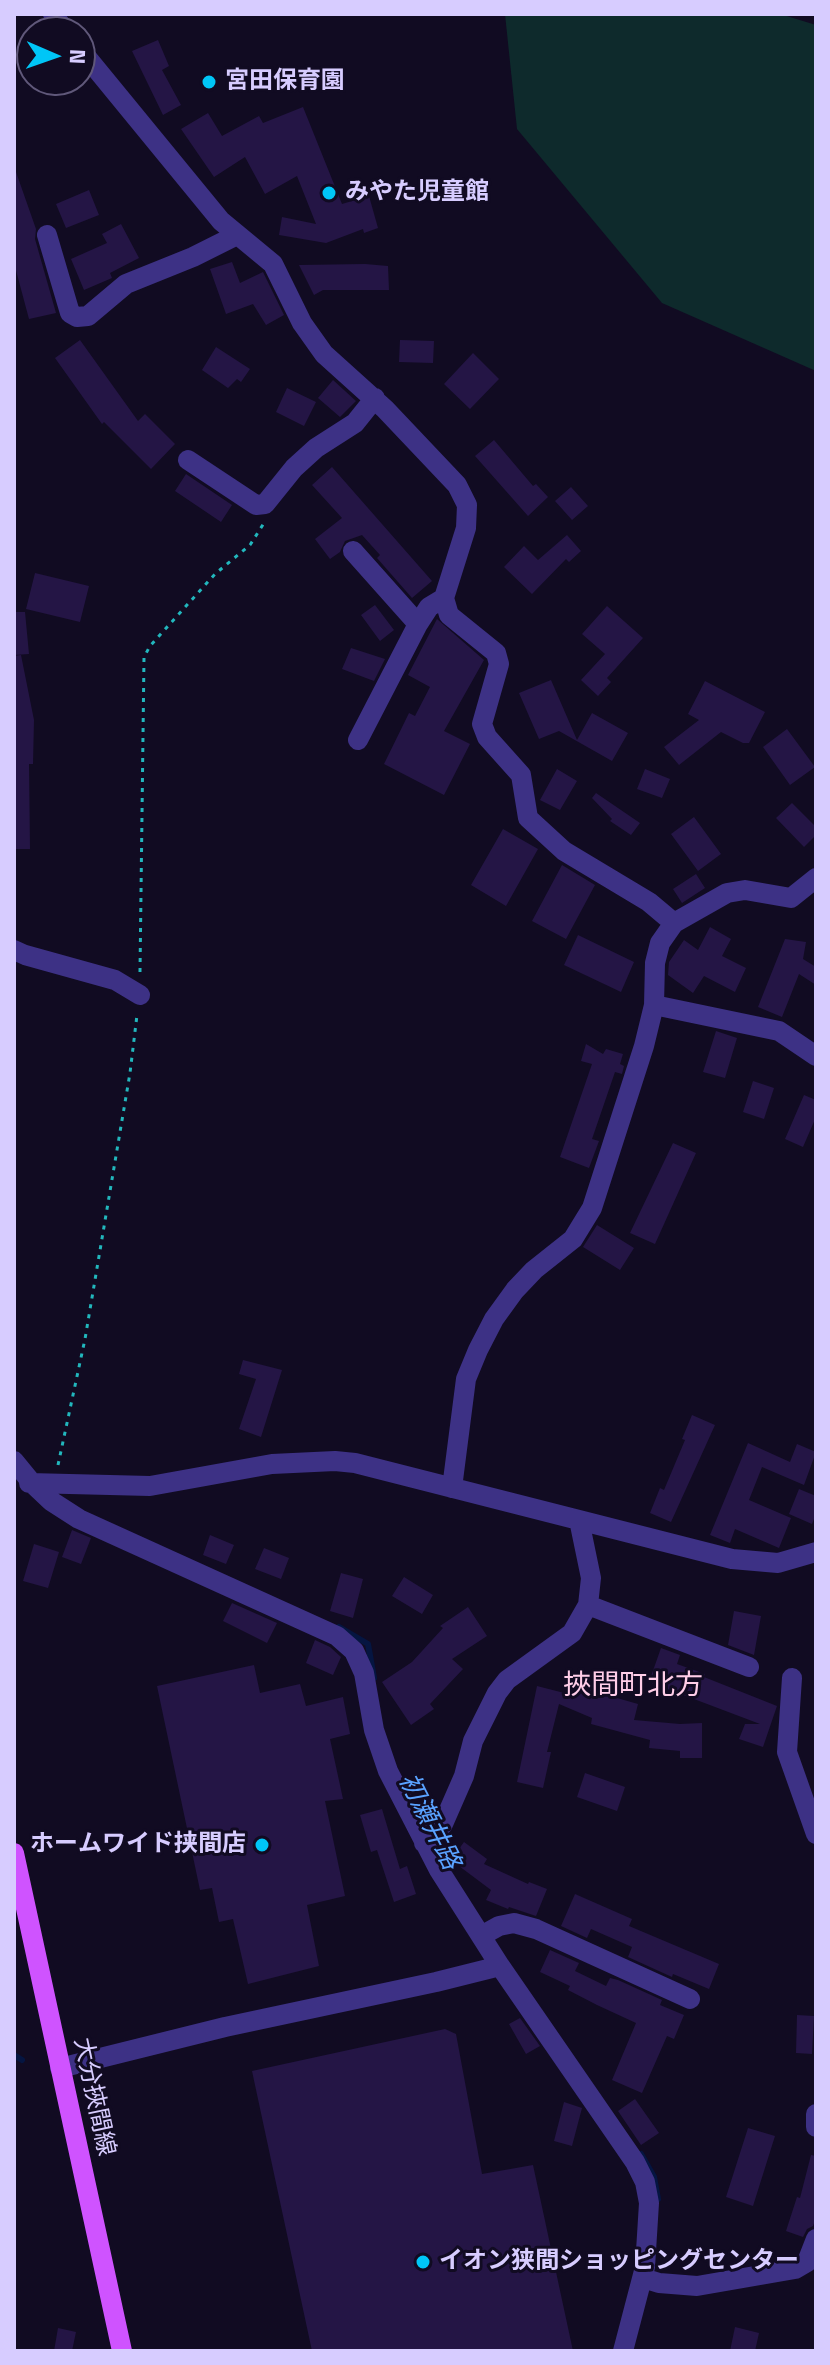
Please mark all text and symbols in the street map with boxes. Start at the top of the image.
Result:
north arrow [16,16,96,96]
text: N [61,49,95,65]
place label: 宮田保育園 [225,68,345,96]
marker: 宮田保育園 [200,73,218,91]
place label: みやた児童館 [345,179,489,207]
marker: みやた児童館 [320,184,338,202]
district label: 挾間町北方 [563,1670,703,1704]
water label: 初瀬井路 [390,1769,466,1875]
place label: ホームワイド挟間店 [30,1831,246,1859]
marker: ホームワイド挟間店 [253,1836,271,1854]
street label: 大分挾間線 [66,2035,120,2159]
place label: イオン狭間ショッピングセンター [439,2248,799,2276]
marker: イオン狭間ショッピングセンター [414,2253,432,2271]

